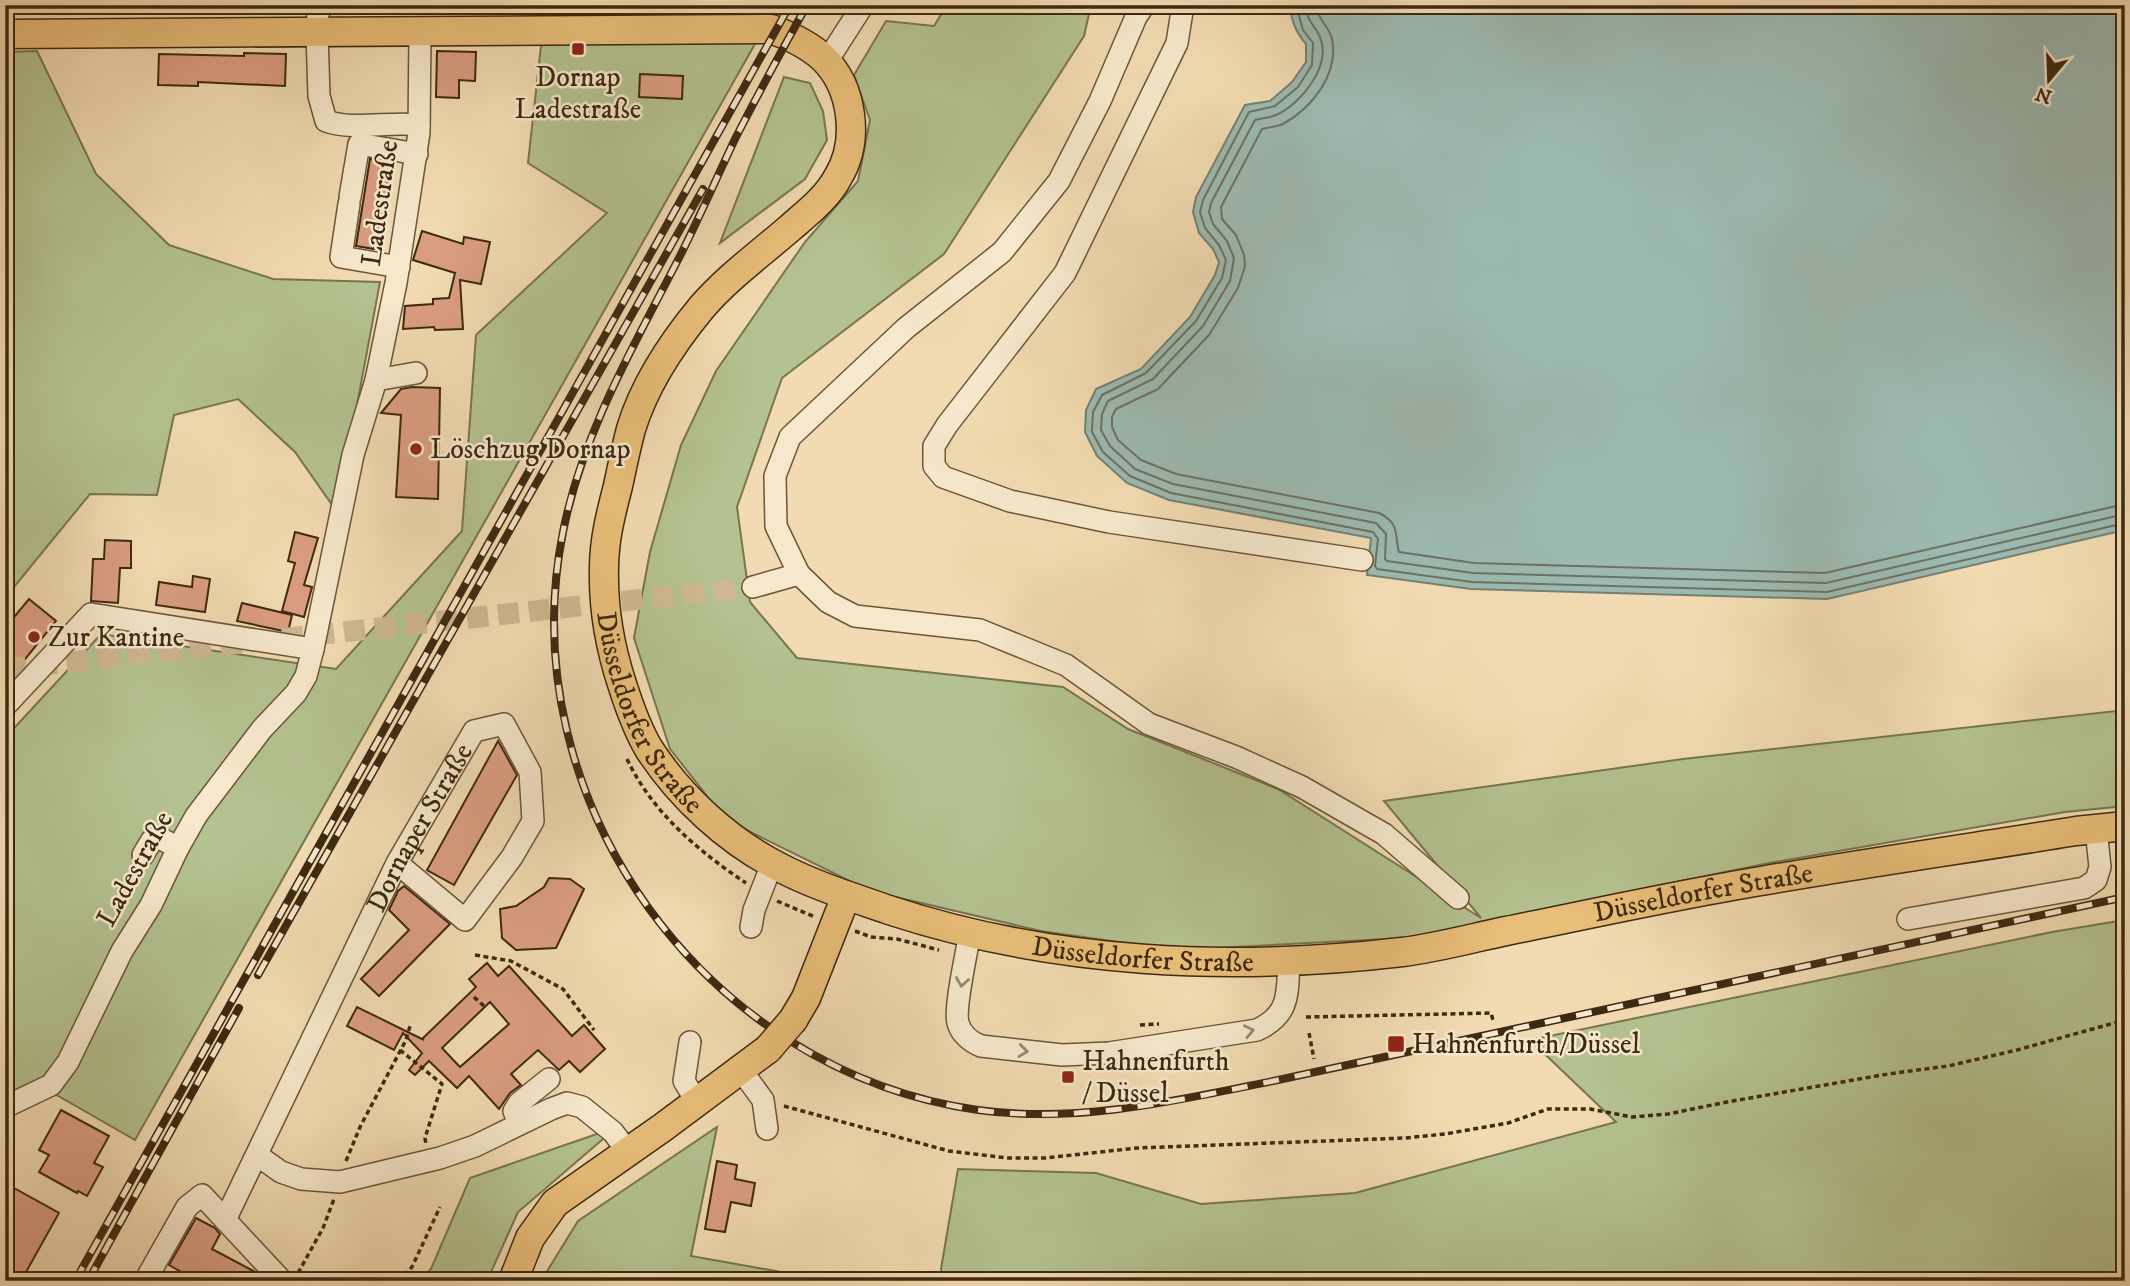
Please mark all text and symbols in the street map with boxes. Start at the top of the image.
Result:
marker: Dornap Ladestraße [570,41,586,57]
north arrow [2014,46,2084,116]
place label: Dornap Ladestraße [515,60,641,127]
text: N [2032,81,2055,108]
street label: Ladestraße [354,138,406,268]
place label: Löschzug Dornap [430,432,631,467]
marker: Löschzug Dornap [408,441,424,457]
street label: Düsseldorfer Straße [589,609,711,821]
place label: Zur Kantine [48,620,184,655]
marker: Zur Kantine [26,629,42,645]
street label: Dornaper Straße [359,737,481,918]
street label: Ladestraße [89,805,181,933]
street label: Düsseldorfer Straße [1590,855,1815,930]
street label: Düsseldorfer Straße [1029,928,1254,980]
one-way arrow [955,976,970,988]
one-way arrow [1243,1024,1255,1039]
place label: Hahnenfurth/Düssel [1412,1027,1641,1062]
marker: Hahnenfurth/Düssel [1386,1034,1406,1054]
one-way arrow [1017,1043,1029,1058]
place label: Hahnenfurth / Düssel [1082,1044,1230,1111]
marker: Hahnenfurth / Düssel [1060,1069,1076,1085]

